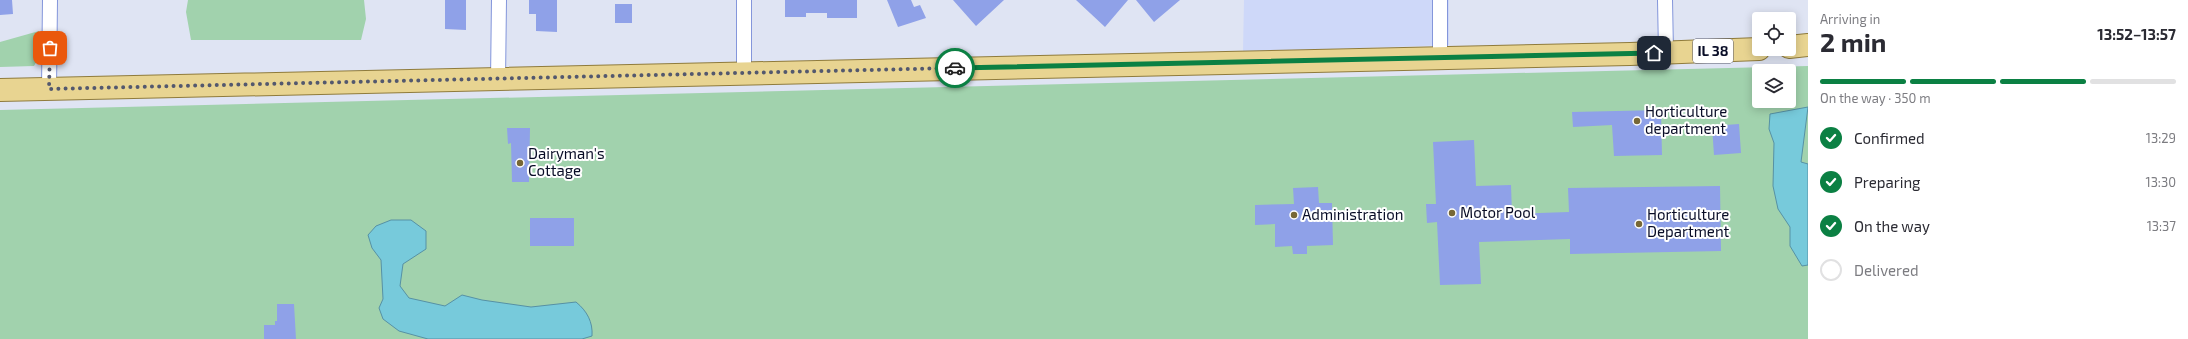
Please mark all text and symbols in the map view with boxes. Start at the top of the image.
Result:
text: Arriving in [1820,11,1880,27]
map controls [1752,12,1796,108]
button: locate [1752,12,1796,56]
text: 13:52–13:57 [2097,25,2176,43]
text: 2 min [1820,26,1886,57]
pin [33,31,67,65]
pin [1637,36,1671,70]
icon: bag [39,37,61,59]
road number: IL 38 [1693,39,1733,63]
icon: home [1643,42,1665,64]
courier [935,48,975,88]
icon: car [944,57,966,79]
button: layers [1752,64,1796,108]
text: On the way · 350 m [1820,90,1931,106]
place label: Horticulture department [1645,102,1727,137]
marker: Horticulture department [1632,116,1642,126]
icon: check [1820,127,1842,149]
text: Confirmed [1854,129,1925,147]
text: 13:29 [2146,130,2176,146]
place label: Dairyman's Cottage [528,144,605,179]
marker: Dairyman's Cottage [515,158,525,168]
icon: check [1820,171,1842,193]
text: Preparing [1854,173,1920,191]
text: 13:30 [2145,174,2176,190]
place label: Motor Pool [1460,203,1536,221]
place label: Administration [1302,205,1403,223]
place label: Horticulture Department [1647,205,1730,240]
marker: Motor Pool [1447,208,1457,218]
marker: Administration [1289,210,1299,220]
icon: check [1820,215,1842,237]
text: On the way [1854,217,1930,235]
text: 13:37 [2147,218,2176,234]
marker: Horticulture Department [1634,219,1644,229]
text: Delivered [1854,261,1919,279]

